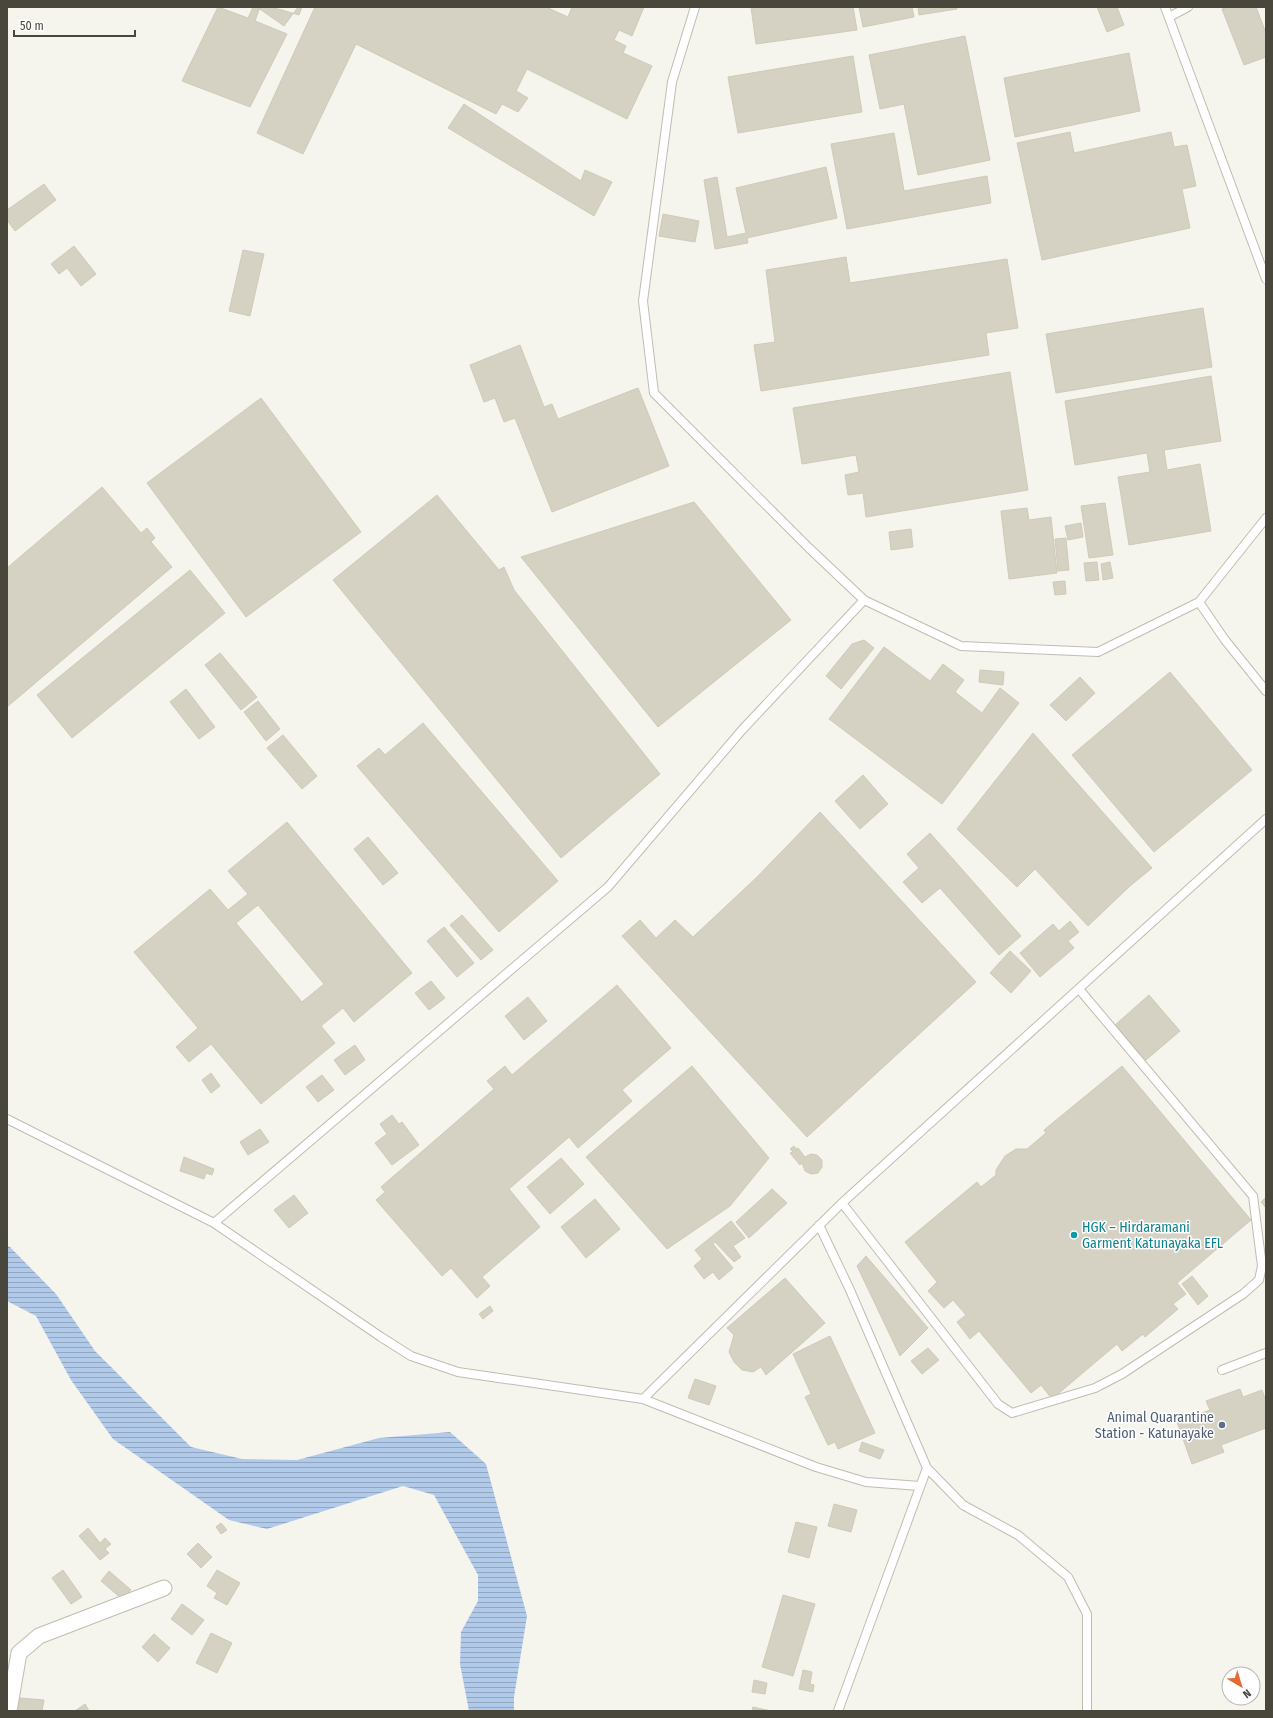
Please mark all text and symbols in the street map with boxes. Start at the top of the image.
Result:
scale bar [14,12,135,38]
text: 50 m [20,19,44,33]
place label: HGK – Hirdaramani Garment Katunayaka EFL [1082,1219,1223,1252]
marker: HGK – Hirdaramani Garment Katunayaka EFL [1069,1230,1079,1240]
place label: Animal Quarantine Station - Katunayake [1095,1409,1214,1442]
marker: Animal Quarantine Station - Katunayake [1217,1420,1227,1430]
north arrow [1221,1666,1261,1706]
text: N [1240,1686,1253,1701]

